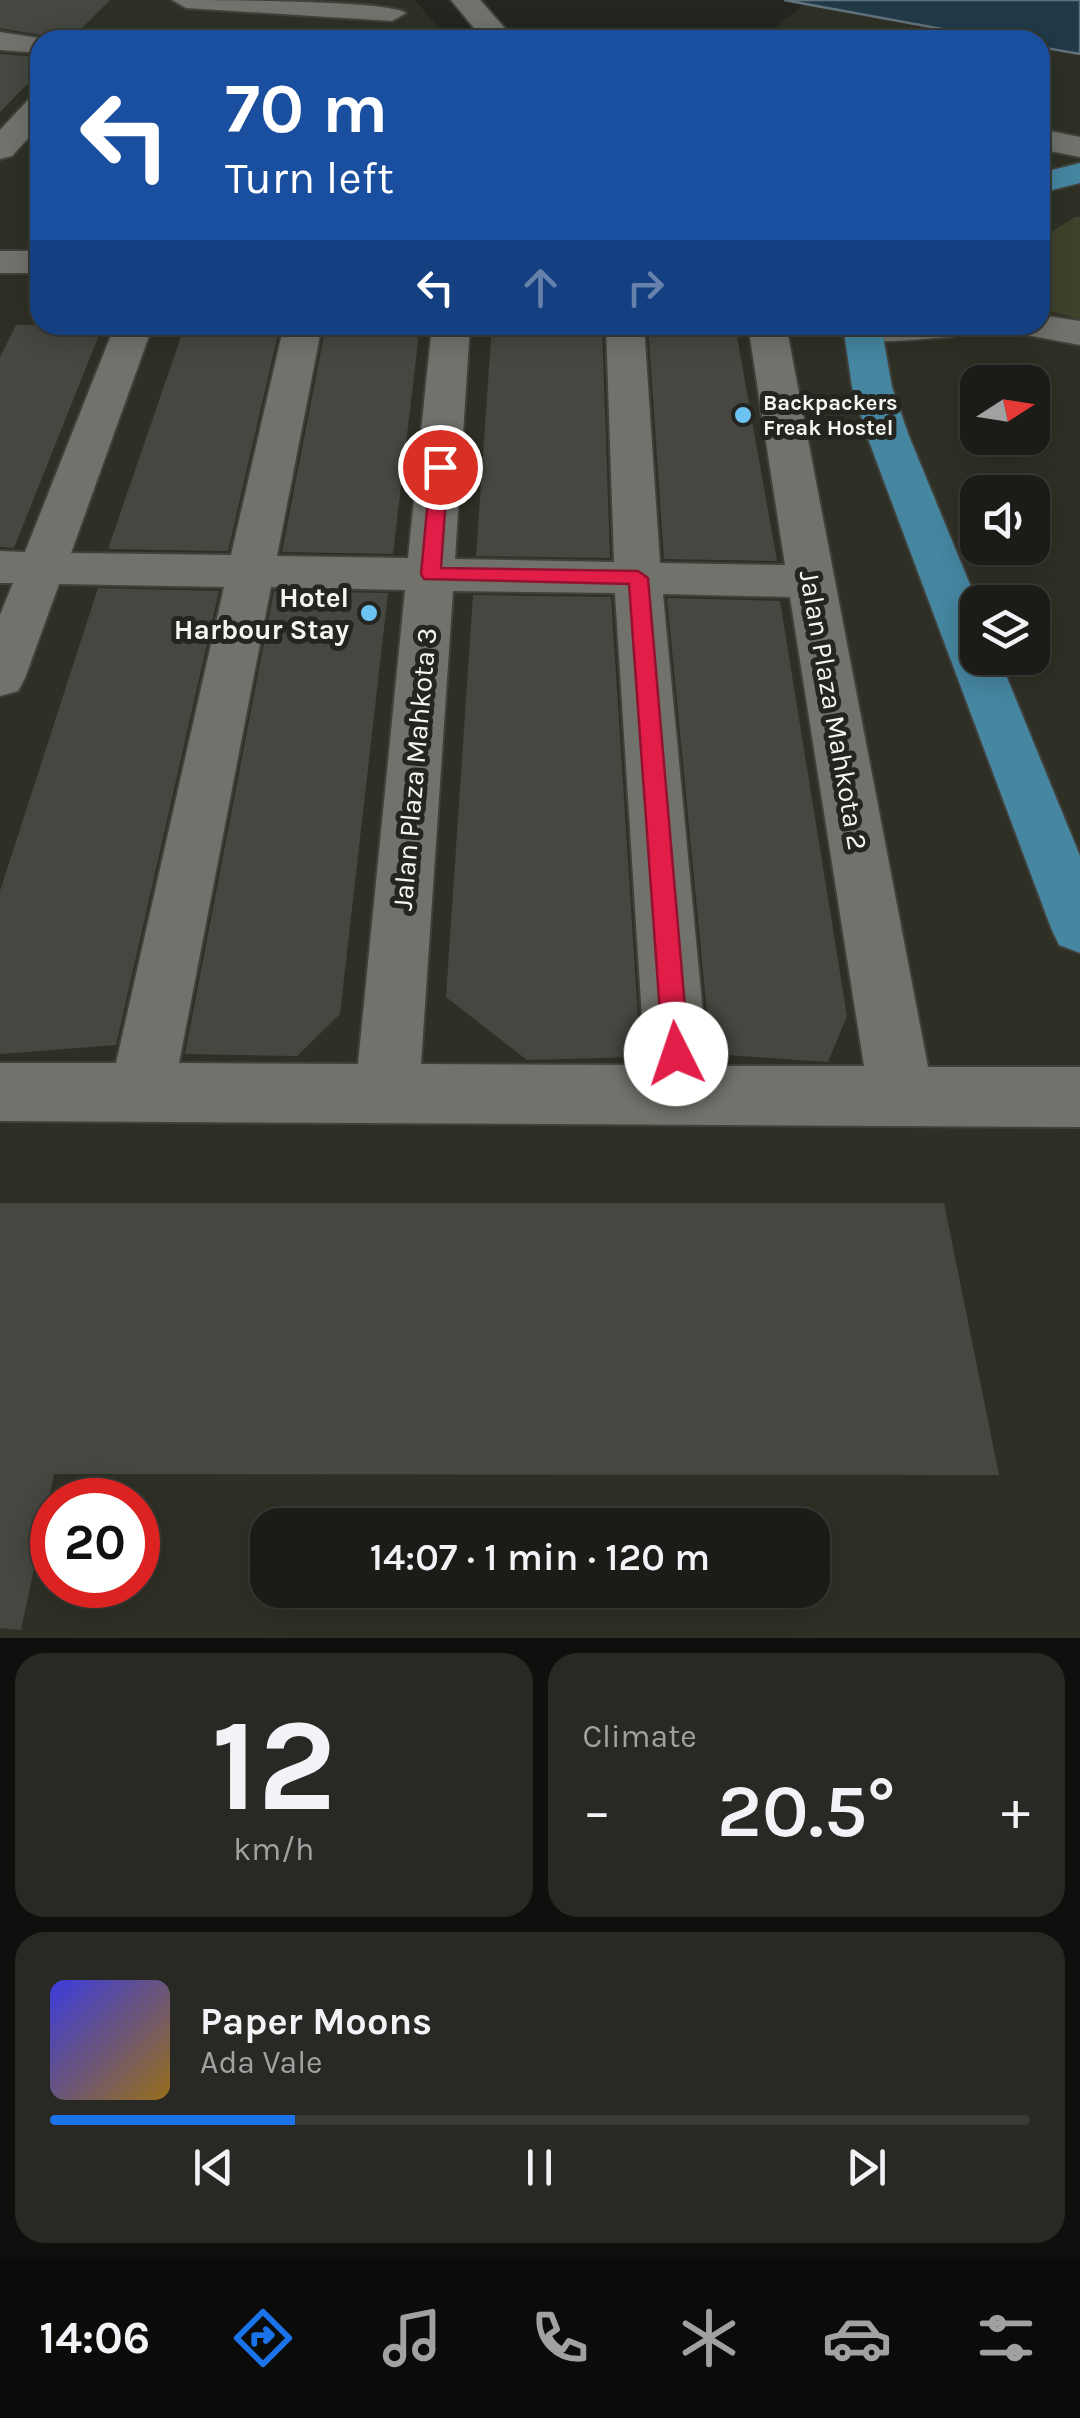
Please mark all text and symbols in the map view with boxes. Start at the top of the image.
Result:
text: 70 m [225,68,388,150]
icon: left [60,70,190,200]
text: Turn left [225,152,394,204]
icon: left [408,260,463,315]
icon: ahead [513,260,568,315]
icon: right [618,260,673,315]
north arrow [960,365,1050,455]
map controls [960,365,1050,675]
place label: Backpackers Freak Hostel [763,390,898,441]
marker: Backpackers Freak Hostel [732,404,754,426]
pin [398,425,483,510]
icon: arrive [413,440,468,495]
button: sound [960,475,1050,565]
street label: Jalan Plaza Mahkota 2 [793,568,874,853]
place label: Hotel Harbour Stay [174,581,349,646]
button: layers [960,585,1050,675]
marker: Hotel Harbour Stay [358,602,380,624]
street label: Jalan Plaza Mahkota 3 [386,626,443,912]
position arrow [624,1002,728,1106]
speed limit sign: 20 [30,1478,160,1608]
text: 14:07 · 1 min · 120 m [370,1535,710,1580]
text: 12 [211,1690,336,1842]
text: Climate [583,1718,697,1755]
text: 20.5° [717,1767,895,1855]
text: − [583,1779,611,1843]
text: + [1001,1779,1030,1843]
text: km/h [233,1831,314,1868]
text: Paper Moons [200,1999,432,2044]
text: Ada Vale [200,2044,323,2081]
icon: previous [186,2140,241,2195]
icon: pause [512,2140,567,2195]
icon: next [839,2140,894,2195]
icon: directions [228,2303,298,2373]
icon: music [377,2303,447,2373]
icon: phone [525,2303,595,2373]
icon: climate [674,2303,744,2373]
icon: car [822,2303,892,2373]
icon: filters [971,2303,1041,2373]
text: 14:06 [39,2312,150,2364]

